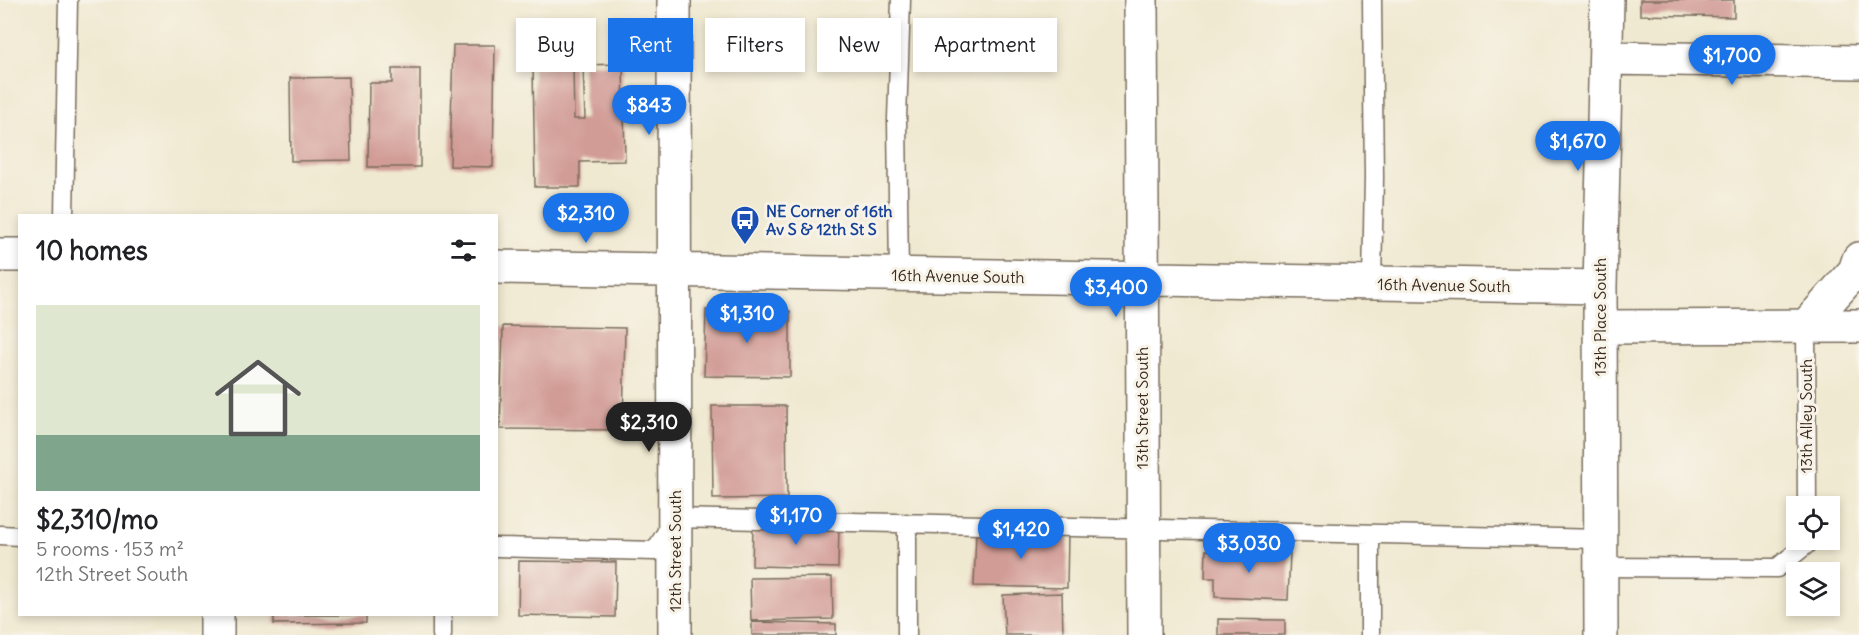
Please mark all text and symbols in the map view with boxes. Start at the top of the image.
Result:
chip: Buy [516,18,596,72]
chip: Rent [608,18,693,72]
chip: Filters [705,18,805,72]
chip: New [817,18,901,72]
chip: Apartment [913,18,1057,72]
pin: $1,700 [1683,35,1781,86]
text: $1,700 [1703,42,1762,67]
pin: $843 [613,85,685,136]
text: $843 [626,92,672,117]
pin: $1,670 [1529,121,1627,172]
text: $1,670 [1549,128,1607,153]
pin: $2,310 [537,193,635,244]
text: $2,310 [557,200,615,225]
place label: NE Corner of 16th Av S & 12th St S [766,201,893,239]
bus stop icon: NE Corner of 16th Av S & 12th St S [729,204,761,246]
text: 10 homes [36,234,148,267]
icon: filters [447,234,480,267]
street label: 13th Place South [1590,258,1610,376]
street label: 16th Avenue South [891,265,1025,287]
pin: $3,400 [1067,267,1165,318]
text: $3,400 [1084,274,1148,299]
street label: 16th Avenue South [1377,274,1511,296]
pin: $1,310 [698,293,796,344]
text: $1,310 [719,300,775,325]
icon: home [204,344,312,452]
street label: 13th Street South [1132,347,1152,469]
street label: 13th Alley South [1796,359,1816,473]
pin: $2,310 [600,402,698,453]
text: $2,310 [620,409,678,434]
street label: 12th Street South [665,490,685,612]
pin: $1,170 [747,495,845,546]
map controls [1786,496,1840,616]
button: locate [1786,496,1840,550]
text: $1,170 [770,502,822,527]
text: $2,310/mo [36,503,158,536]
pin: $1,420 [972,509,1070,560]
text: $1,420 [992,516,1050,541]
pin: $3,030 [1200,523,1298,574]
text: $3,030 [1217,530,1281,555]
text: 5 rooms · 153 m² [36,536,184,561]
text: 12th Street South [36,561,188,586]
button: layers [1786,562,1840,616]

